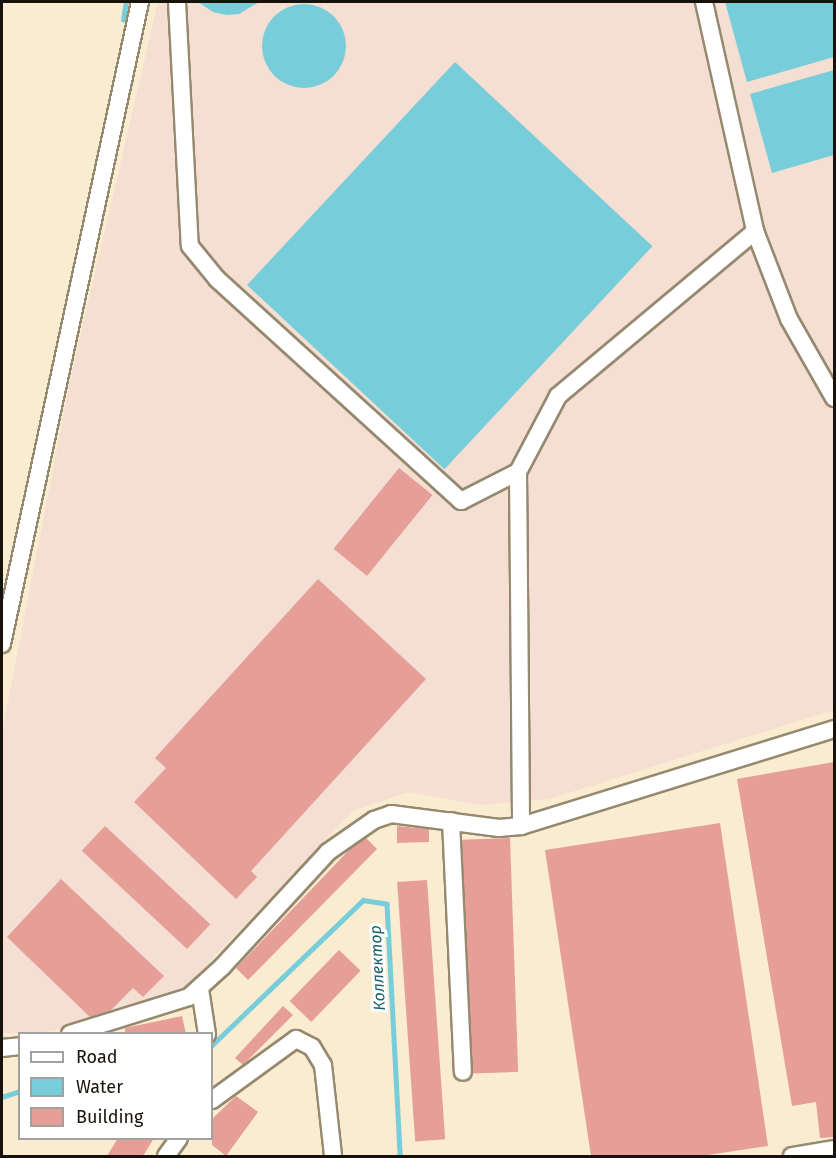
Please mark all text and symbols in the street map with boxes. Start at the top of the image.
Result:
water label: Коллектор [366,925,390,1011]
legend [18,1032,213,1140]
text: Road [76,1046,118,1068]
text: Water [76,1076,123,1098]
text: Building [76,1106,143,1128]

